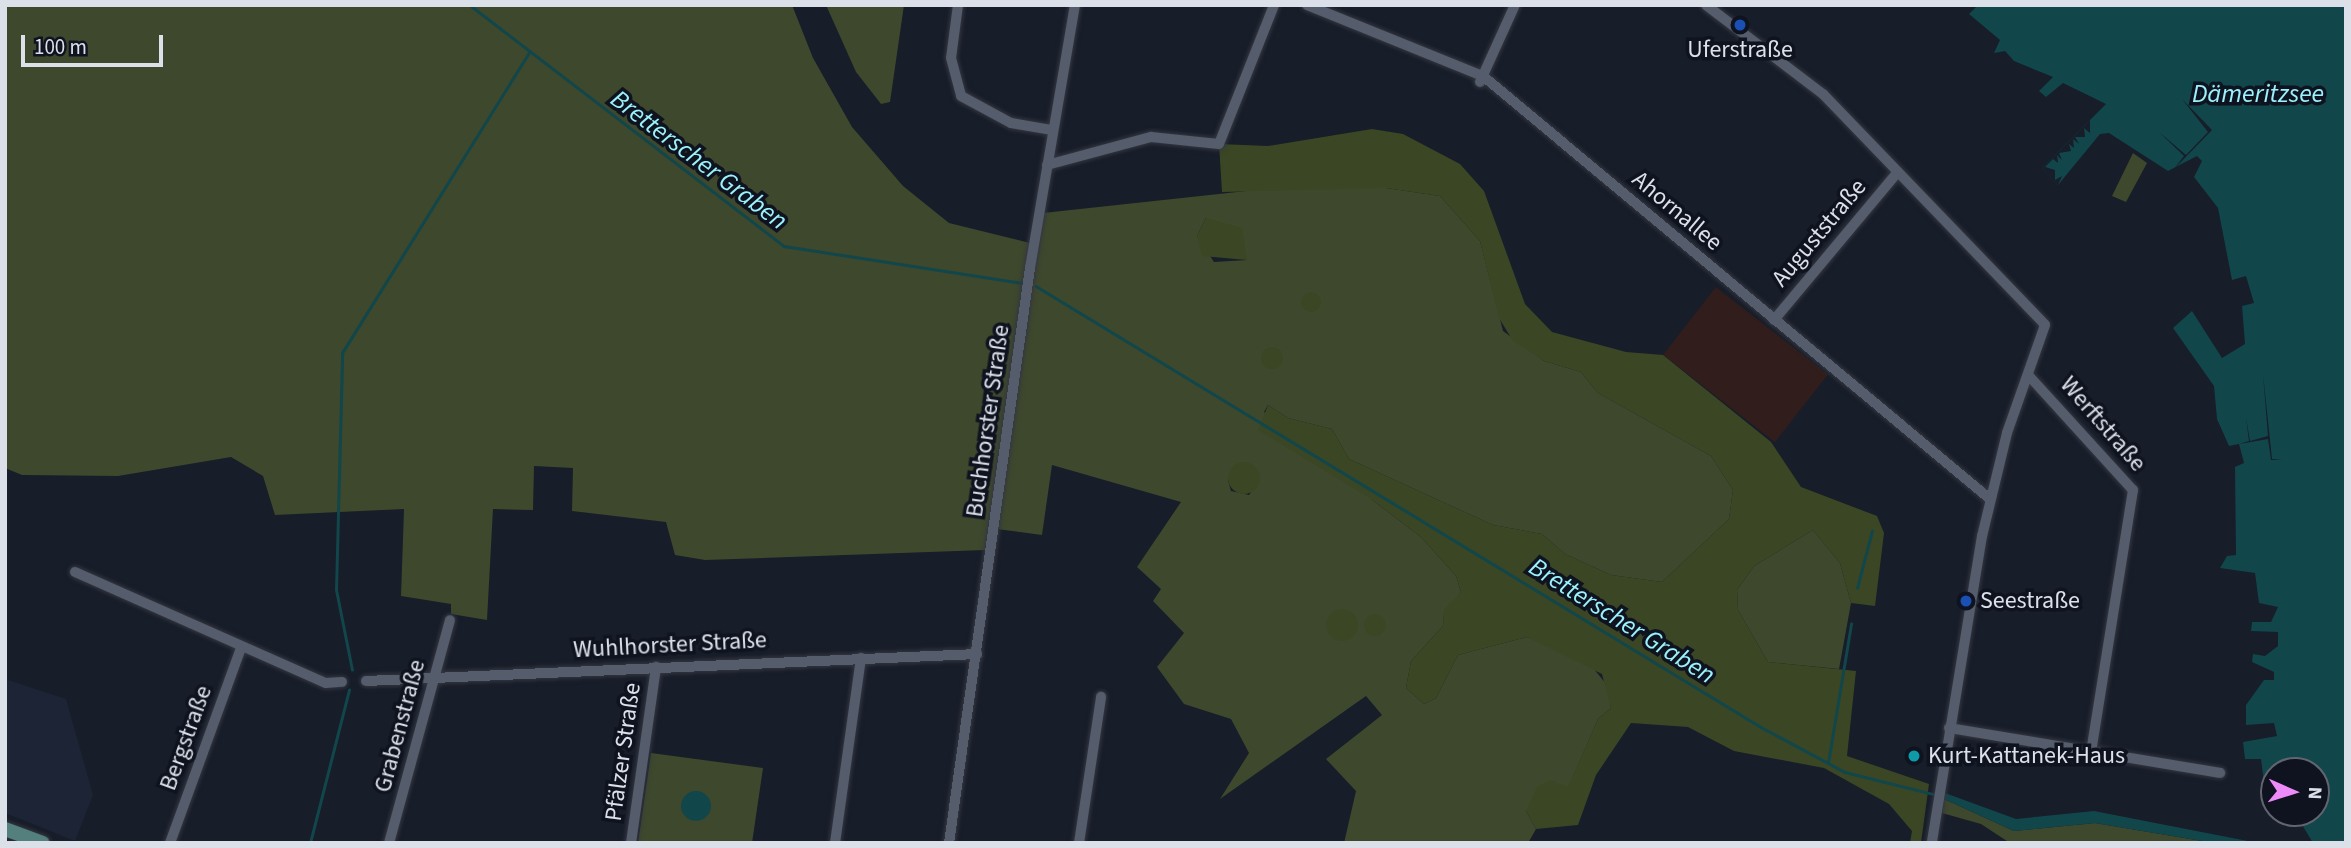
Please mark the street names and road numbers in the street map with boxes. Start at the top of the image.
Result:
street label: Ahornallee [1626,165,1728,257]
street label: Auguststraße [1766,173,1872,293]
street label: Buchhorster Straße [960,323,1016,519]
street label: Werftstraße [2054,371,2152,477]
street label: Wuhlhorster Straße [573,626,767,664]
street label: Grabenstraße [368,656,432,796]
street label: Pfälzer Straße [599,681,647,823]
street label: Bergstraße [154,682,218,794]

